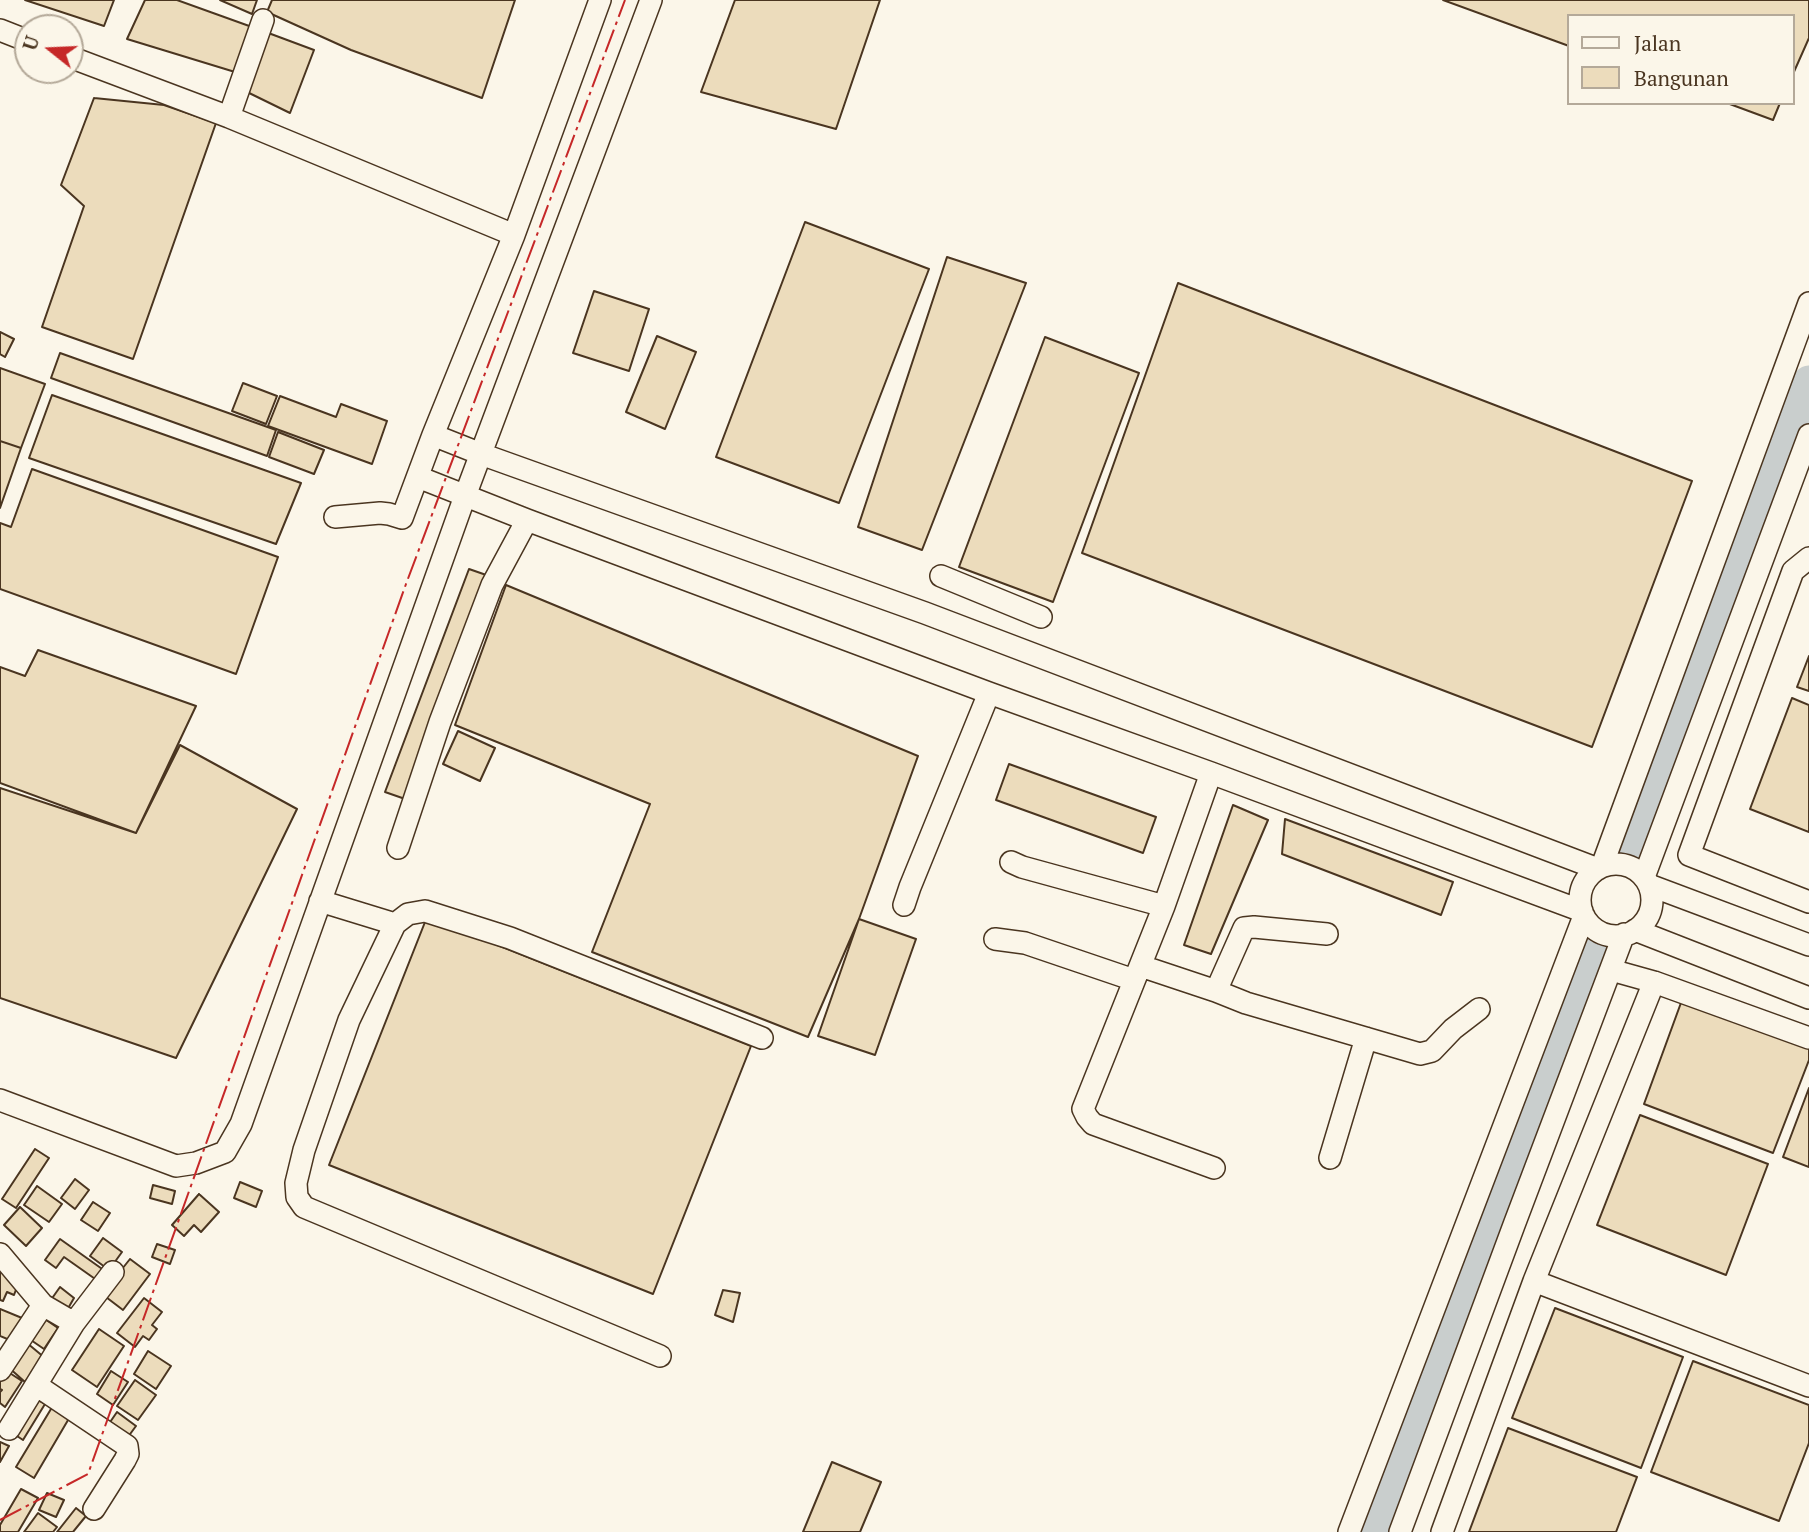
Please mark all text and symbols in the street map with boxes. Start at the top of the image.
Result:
north arrow [14,14,84,84]
legend [1568,14,1795,105]
text: Jalan [1634,29,1681,57]
text: U [16,33,44,53]
text: Bangunan [1634,64,1729,92]

